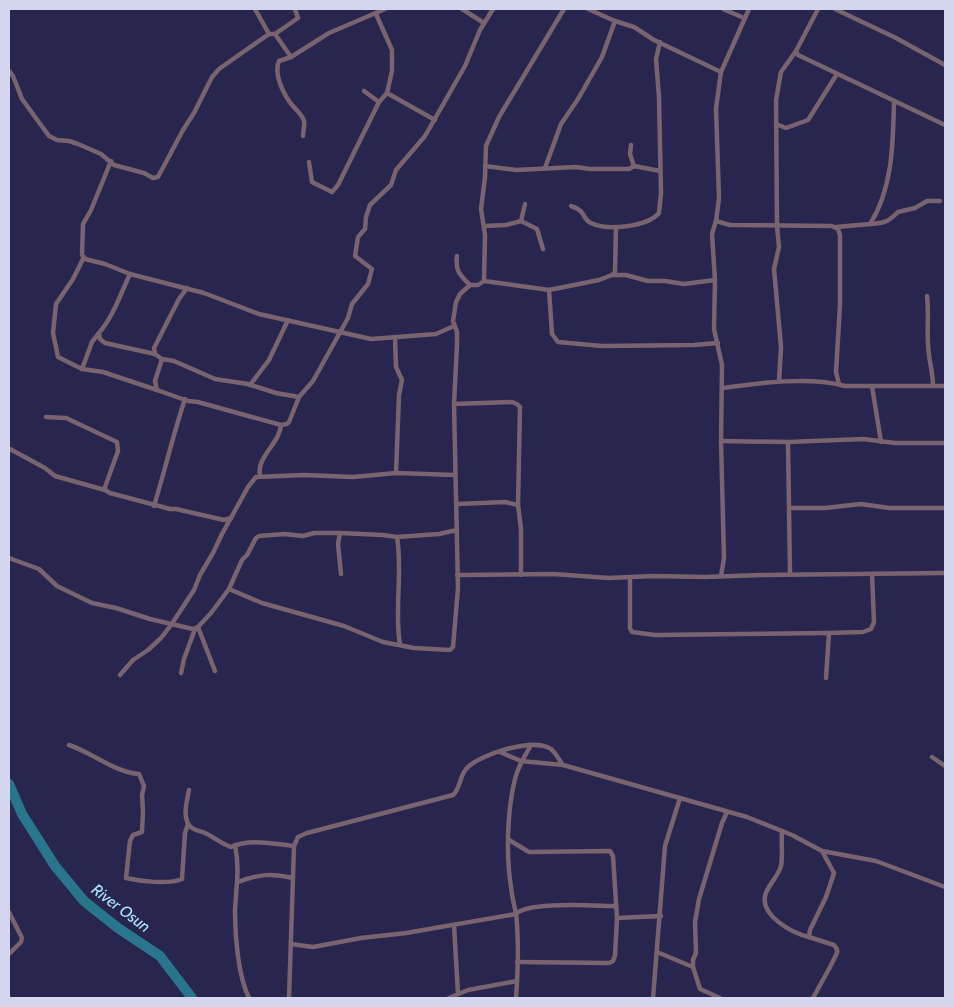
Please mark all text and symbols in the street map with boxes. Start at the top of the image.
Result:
water label: River Osun [88,880,154,936]

